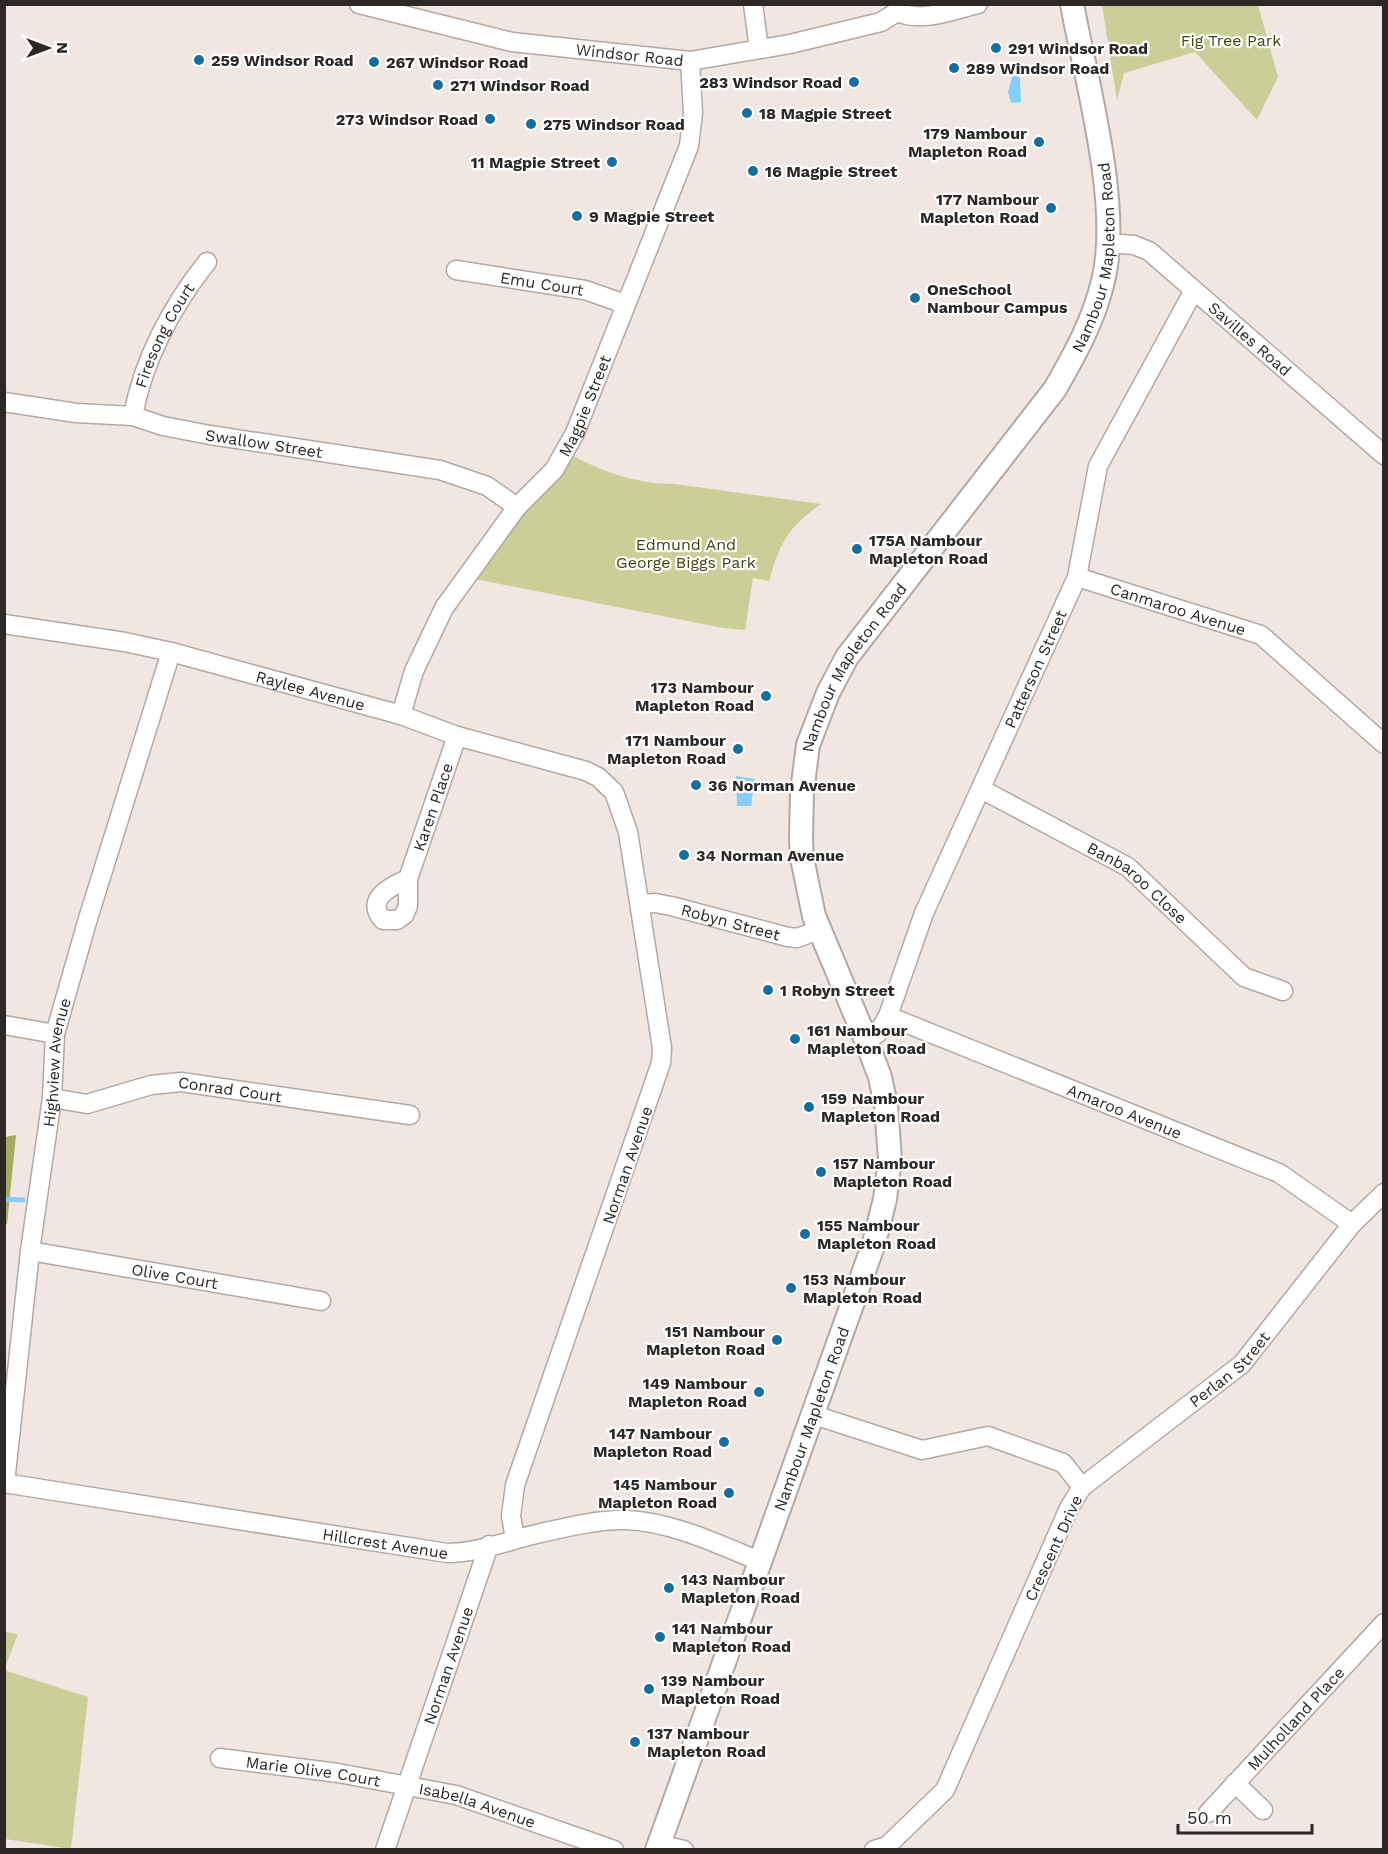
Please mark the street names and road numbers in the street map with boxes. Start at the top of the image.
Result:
street label: Windsor Road [575,40,685,70]
street label: Nambour Mapleton Road [1068,161,1118,356]
street label: Emu Court [499,268,585,300]
street label: Firesong Court [131,279,199,390]
street label: Savilles Road [1204,298,1295,380]
street label: Magpie Street [555,352,615,460]
street label: Swallow Street [204,425,324,462]
street label: Canmaroo Avenue [1108,579,1248,640]
street label: Nambour Mapleton Road [798,580,911,753]
street label: Patterson Street [1000,607,1071,731]
street label: Raylee Avenue [254,667,367,715]
street label: Karen Place [409,760,457,854]
street label: Banbaroo Close [1084,838,1191,928]
street label: Robyn Street [679,900,782,945]
street label: Highview Avenue [39,996,75,1128]
street label: Conrad Court [177,1073,283,1106]
street label: Amaroo Avenue [1064,1080,1185,1143]
street label: Norman Avenue [598,1104,657,1227]
street label: Olive Court [130,1260,220,1293]
street label: Nambour Mapleton Road [770,1324,853,1514]
street label: Perlan Street [1186,1328,1274,1411]
street label: Crescent Drive [1021,1492,1086,1604]
street label: Hillcrest Avenue [321,1524,449,1563]
street label: Norman Avenue [419,1604,477,1727]
street label: Mulholland Place [1244,1663,1349,1774]
street label: Marie Olive Court [245,1752,382,1791]
street label: Isabella Avenue [417,1779,538,1832]

